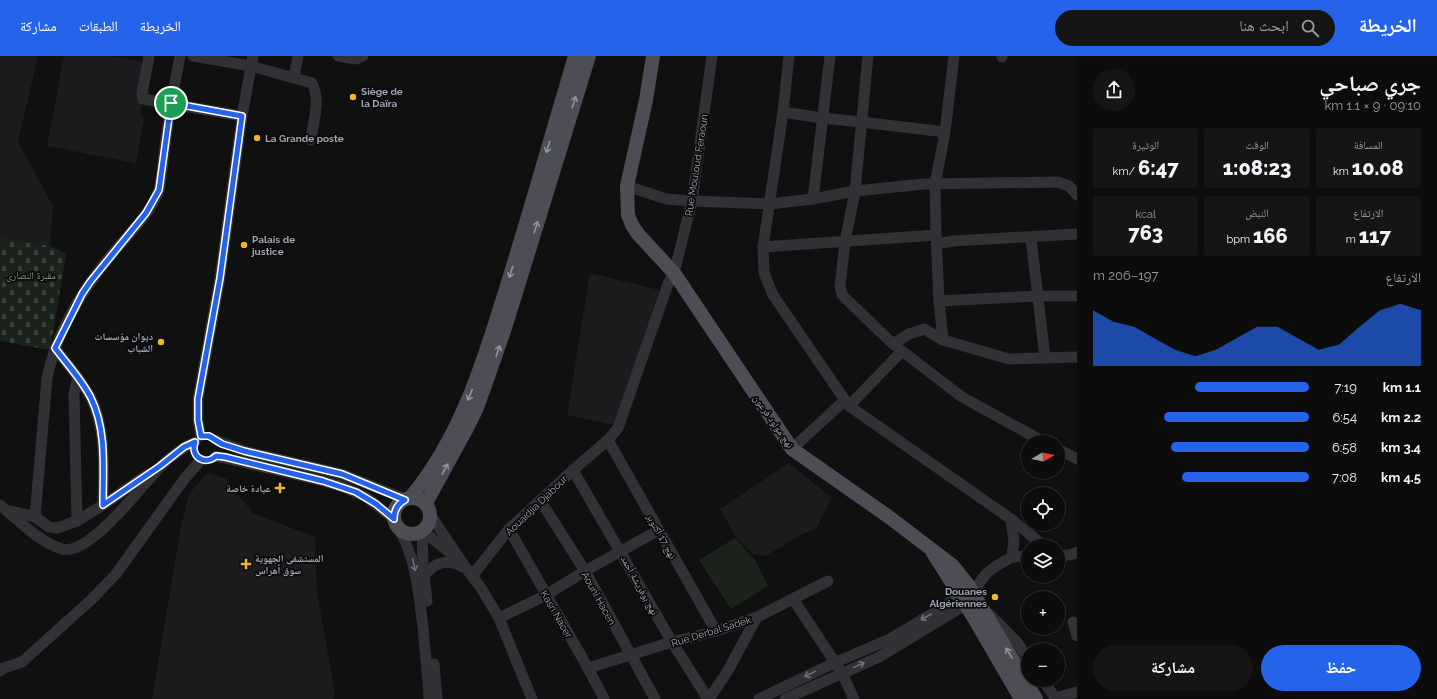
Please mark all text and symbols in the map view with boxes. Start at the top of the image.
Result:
search box [1055,10,1335,46]
text: الخريطة [1359,14,1417,36]
text: ابحث هنا [1239,17,1289,35]
icon: search [1299,17,1321,39]
text: مشاركة [20,18,57,34]
text: الطبقات [79,18,118,34]
text: الخريطة [140,18,181,34]
button: share [1093,69,1135,111]
text: جري صباحي [1319,70,1421,96]
pin [154,86,188,120]
place label: Siège de la Daïra [361,86,403,109]
icon: arrive [160,92,182,114]
marker: Siège de la Daïra [348,92,358,102]
one-way arrow [571,96,578,109]
text: 09:10 · 9 × 1.1 km [1324,98,1421,113]
street label: Rue Mouloud Feraoun [683,113,710,217]
marker: La Grande poste [252,133,262,143]
place label: La Grande poste [265,133,344,144]
text: الوتيرة [1132,139,1159,152]
text: الوقت [1245,139,1269,152]
text: المسافة [1354,139,1383,152]
one-way arrow [544,140,551,153]
text: 6:47 [1138,156,1179,180]
text: 1:08:23 [1223,156,1291,180]
text: 10.08 [1352,156,1404,180]
text: /km [1113,165,1138,178]
text: km [1333,165,1352,178]
text: النبض [1245,207,1269,220]
text: الارتفاع [1353,207,1383,220]
text: kcal [1135,208,1156,221]
one-way arrow [533,220,540,233]
text: 763 [1128,221,1163,245]
text: 166 [1253,224,1288,248]
text: 117 [1359,224,1391,248]
text: bpm [1226,233,1253,246]
text: m [1346,233,1359,246]
place label: Palais de justice [250,234,295,257]
marker: Palais de justice [239,240,249,250]
one-way arrow [507,265,514,278]
text: 197–206 m [1093,268,1158,283]
park label: مقبرة النصارى [6,270,56,282]
text: الارتفاع [1386,270,1421,285]
place label: ديوان مؤسسات الشباب [95,331,153,354]
marker: ديوان مؤسسات الشباب [156,337,166,347]
one-way arrow [494,345,502,357]
text: 7:19 [1334,380,1357,395]
text: 1.1 km [1383,380,1421,395]
one-way arrow [465,388,473,400]
street label: نهج مولود فرعون [750,393,796,451]
text: 6:54 [1333,410,1357,425]
text: 2.2 km [1381,410,1421,425]
north arrow [1021,435,1065,479]
map controls [1021,435,1065,687]
text: 6:58 [1332,440,1357,455]
text: 3.4 km [1381,440,1421,455]
one-way arrow [441,464,449,476]
text: 7:08 [1332,470,1357,485]
text: 4.5 km [1381,470,1421,485]
street label: Aouaidjia Djabour [503,473,570,538]
marker: عيادة خاصة [274,482,286,494]
place label: عيادة خاصة [226,483,271,494]
button: locate [1021,487,1065,531]
street label: نهج 17 أكتوبر [643,511,679,561]
button: layers [1021,539,1065,583]
place label: المستشفى الجهوية سوق أهراس [255,553,324,577]
street label: نهج بوفريشة أحمد [618,553,661,618]
marker: المستشفى الجهوية سوق أهراس [240,558,252,570]
one-way arrow [410,558,418,571]
street label: Aouni Hacen [579,570,618,627]
place label: Douanes Algériennes [929,586,987,609]
street label: Kasri Nacer [539,589,575,640]
button: + [1021,591,1065,635]
marker: Douanes Algériennes [990,592,1000,602]
one-way arrow [920,613,932,621]
street label: Rue Derbal Sadek [670,614,753,649]
button: − [1021,643,1065,687]
button: مشاركة [1093,645,1253,691]
button: حفظ [1261,645,1421,691]
one-way arrow [1004,647,1012,659]
one-way arrow [853,661,865,669]
one-way arrow [804,671,816,679]

